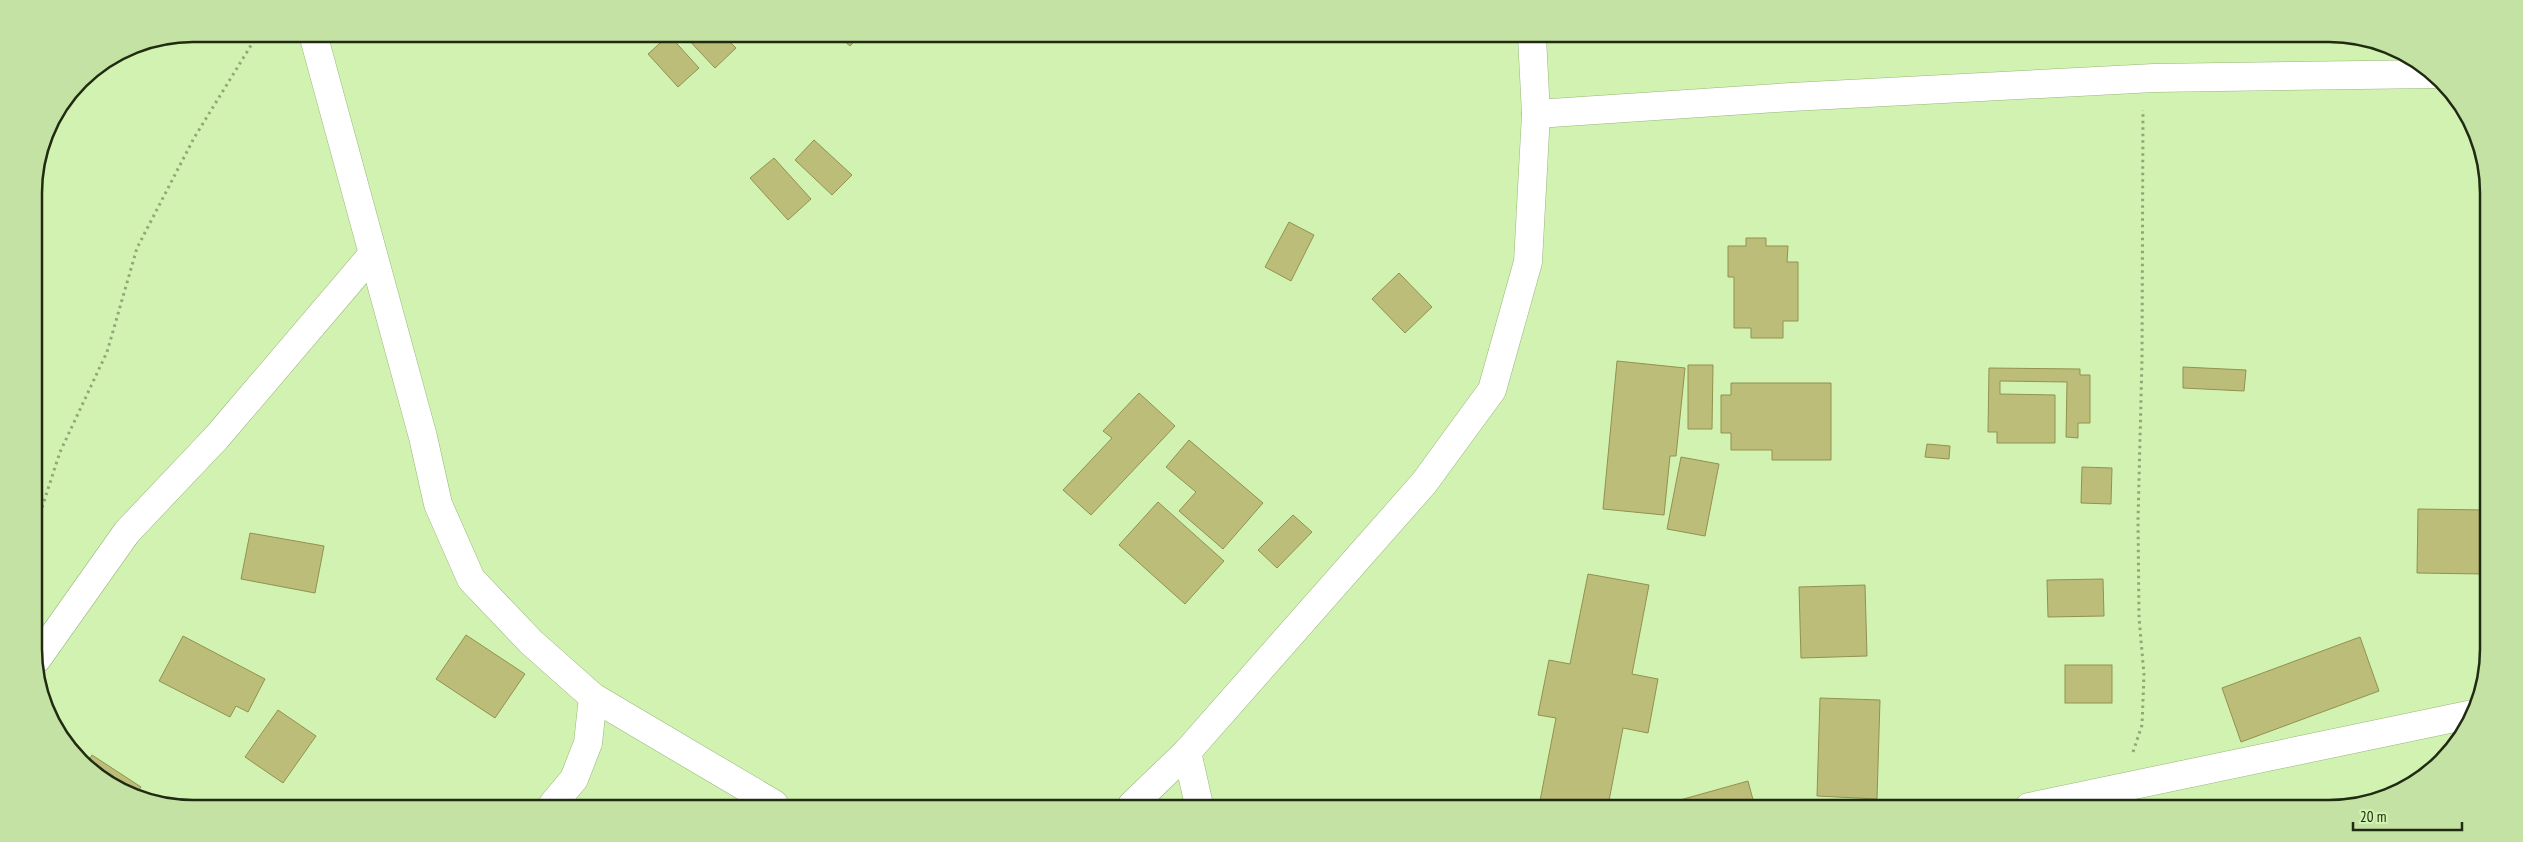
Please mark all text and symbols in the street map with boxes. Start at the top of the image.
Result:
scale bar [2353,800,2462,832]
text: 20 m [2360,807,2386,826]

